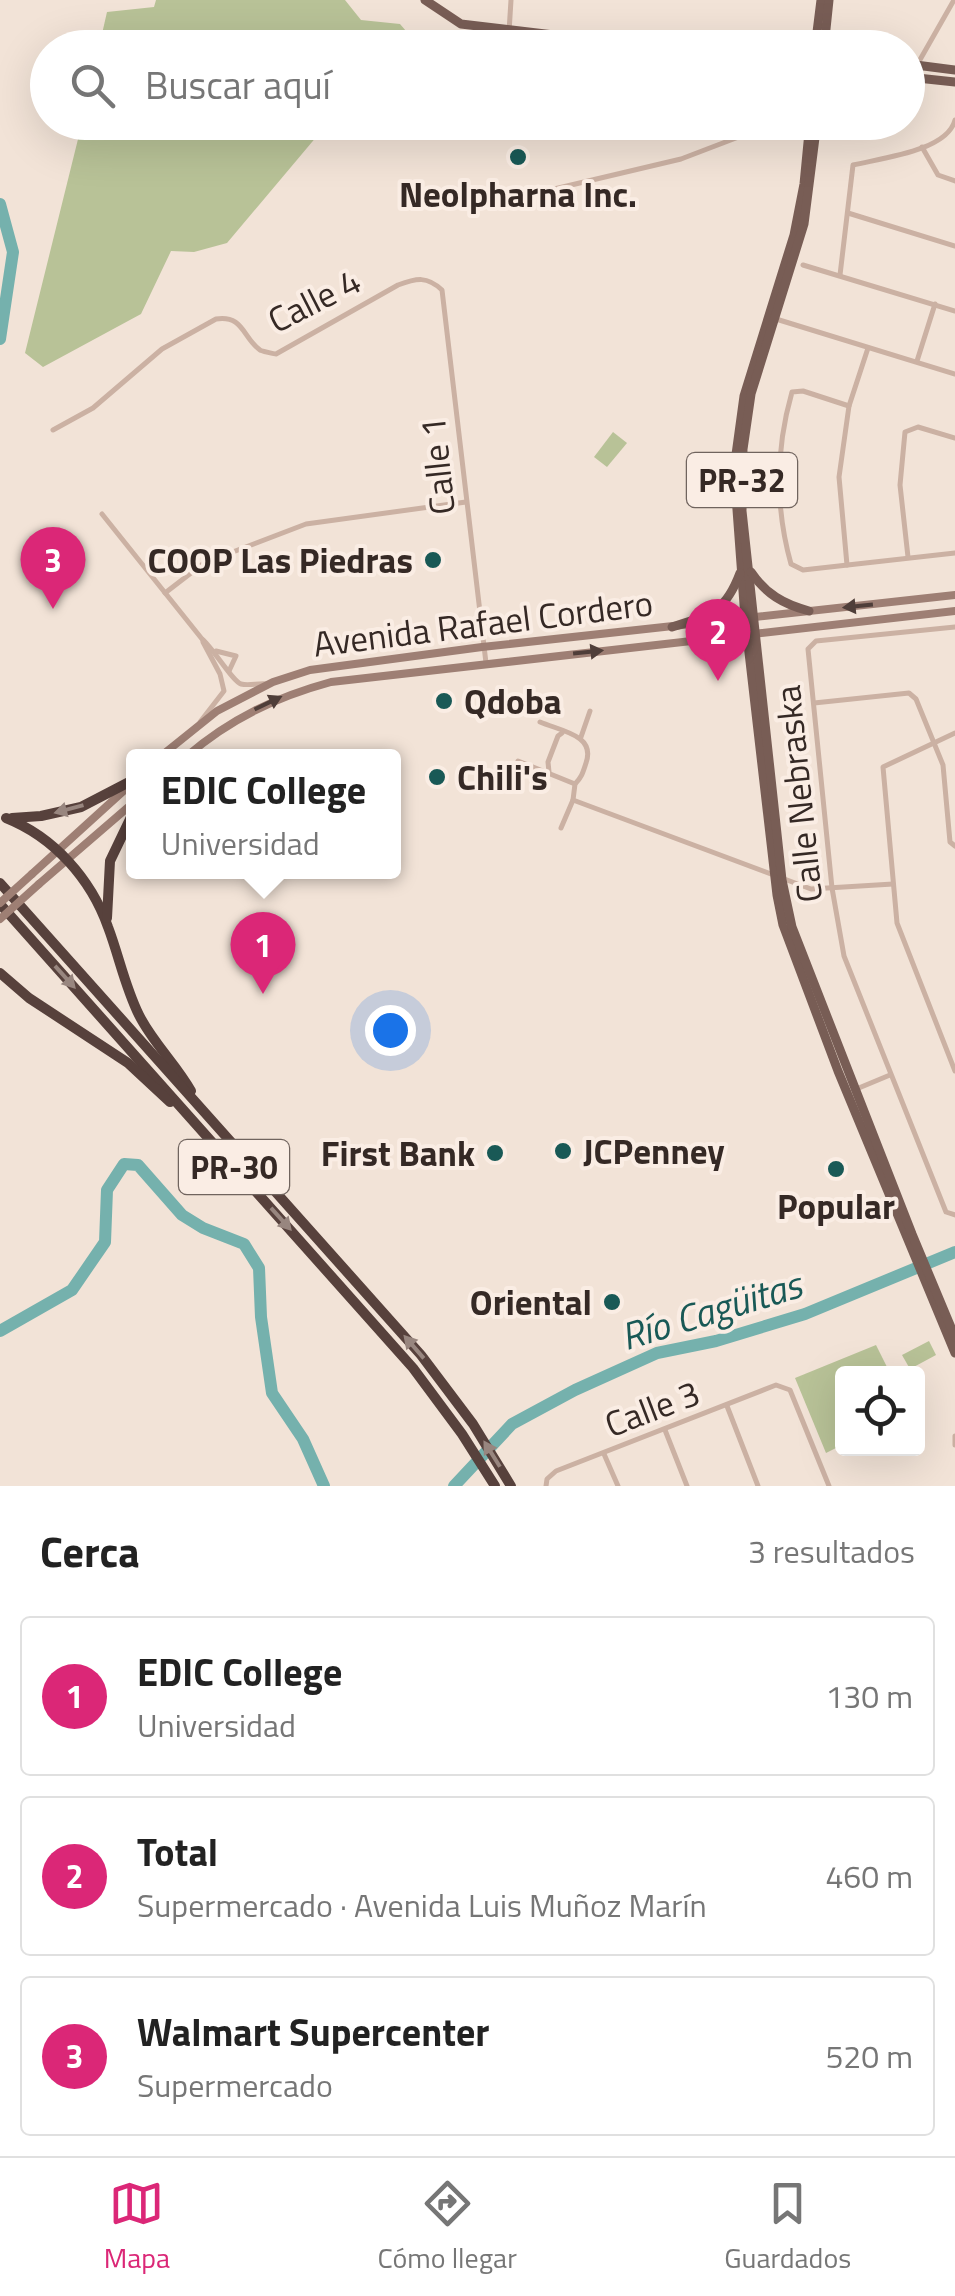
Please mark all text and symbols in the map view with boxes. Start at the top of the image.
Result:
search box [30,30,925,140]
text: Buscar aquí [145,56,331,114]
icon: search [65,58,120,113]
marker: Neolpharna Inc. [507,146,529,168]
place label: Neolpharna Inc. [399,167,637,221]
street label: Calle 4 [258,254,370,346]
street label: Calle 1 [405,415,469,517]
road number: PR-32 [687,453,797,507]
pin: 3 [20,526,86,609]
place label: COOP Las Piedras [147,533,413,587]
marker: COOP Las Piedras [422,549,444,571]
street label: Avenida Rafael Cordero [310,575,656,671]
pin: 2 [686,598,750,681]
one-way arrow [842,598,873,614]
one-way arrow [572,643,604,659]
place label: Qdoba [464,674,562,728]
street label: Calle Nebraska [760,683,836,905]
marker: Qdoba [433,690,455,712]
one-way arrow [254,695,283,712]
popup [126,749,401,879]
place label: Chili's [457,750,548,804]
text: EDIC College [161,761,366,819]
marker: Chili's [426,766,448,788]
one-way arrow [54,802,85,818]
text: Universidad [161,819,320,867]
pin: 1 [230,912,296,994]
one-way arrow [53,964,75,989]
your location [365,1005,416,1056]
place label: JCPenney [583,1124,725,1178]
place label: First Bank [321,1126,475,1180]
road number: PR-30 [179,1140,289,1194]
marker: JCPenney [552,1140,574,1162]
marker: First Bank [484,1142,506,1164]
marker: Popular [825,1158,847,1180]
place label: Popular [777,1179,895,1233]
one-way arrow [269,1207,292,1231]
water label: Río Cagüitas [614,1254,811,1365]
place label: Oriental [470,1275,592,1329]
marker: Oriental [601,1291,623,1313]
one-way arrow [403,1335,425,1360]
street label: Calle 3 [597,1365,707,1451]
map controls [835,1366,925,1456]
button: locate [835,1366,925,1456]
one-way arrow [483,1440,501,1468]
text: Cerca [40,1519,140,1583]
text: 3 resultados [748,1527,915,1575]
text: EDIC College [137,1643,342,1701]
text: 1 [66,1672,83,1720]
text: 130 m [825,1672,913,1720]
text: Universidad [137,1701,296,1749]
text: Total [137,1823,218,1881]
text: 2 [66,1852,83,1900]
text: 460 m [825,1852,913,1900]
text: Supermercado · Avenida Luis Muñoz Marín [137,1881,707,1929]
text: Walmart Supercenter [137,2003,490,2061]
text: 3 [66,2032,83,2080]
text: 520 m [825,2032,913,2080]
text: Supermercado [137,2061,333,2109]
tab: Mapa [104,2176,170,2279]
tab: Cómo llegar [378,2176,517,2279]
tab: Guardados [724,2176,851,2279]

